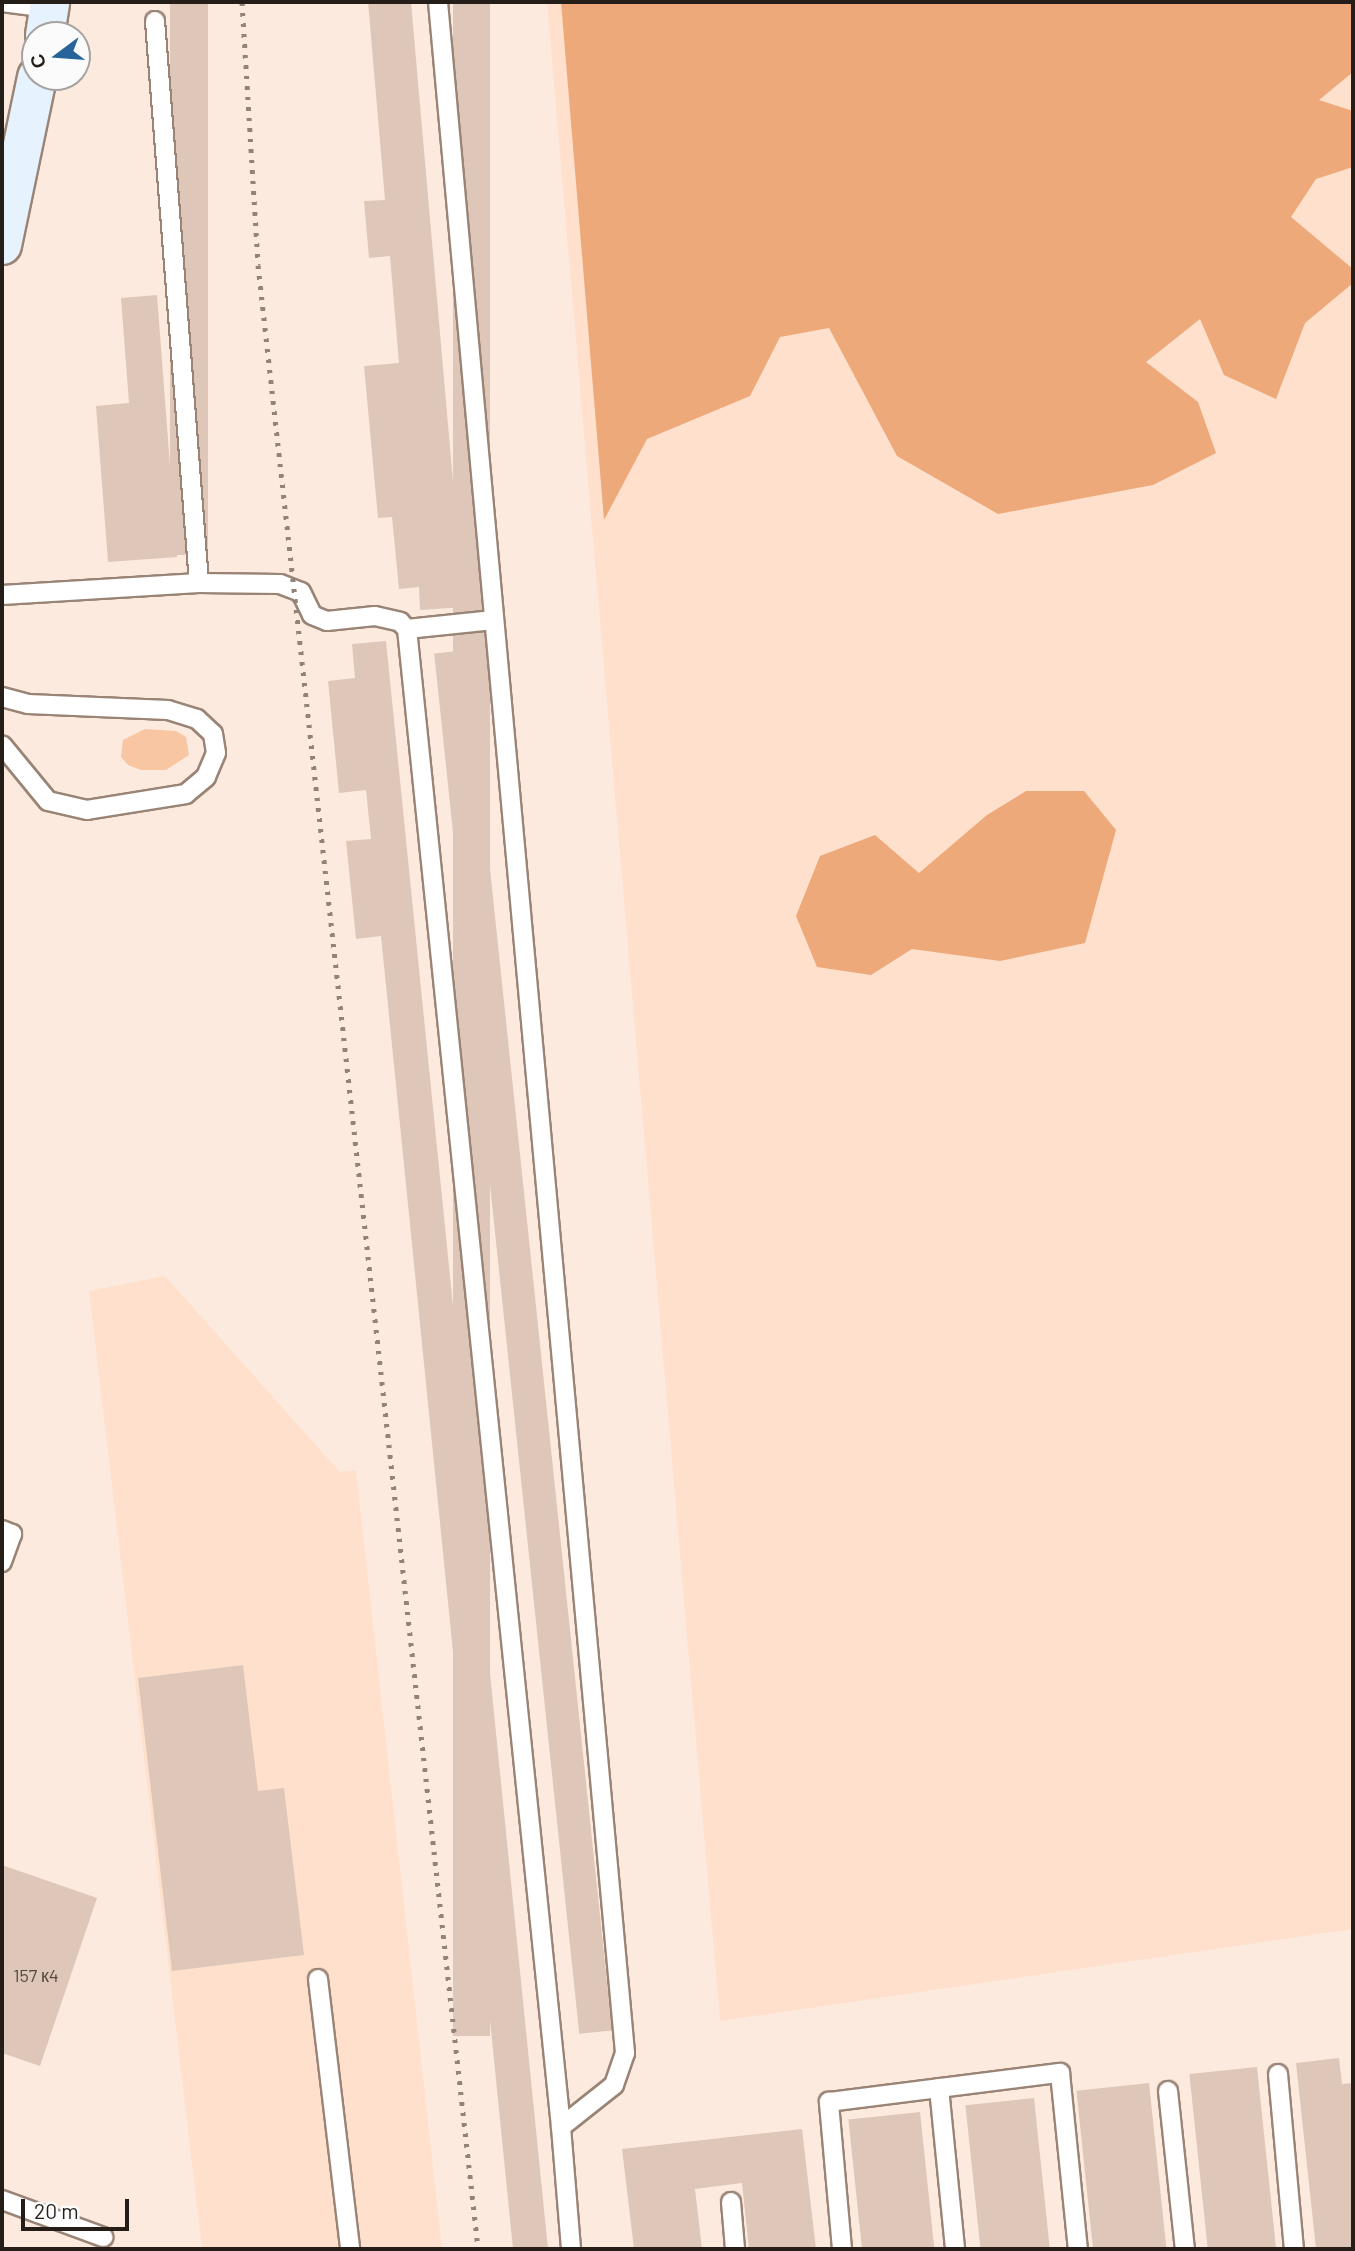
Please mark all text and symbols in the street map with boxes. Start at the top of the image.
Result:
north arrow [21,21,91,91]
text: С [24,52,50,71]
house number: 157 к4 [13,1964,59,1986]
scale bar [24,2184,133,2228]
text: 20 m [34,2198,79,2223]

